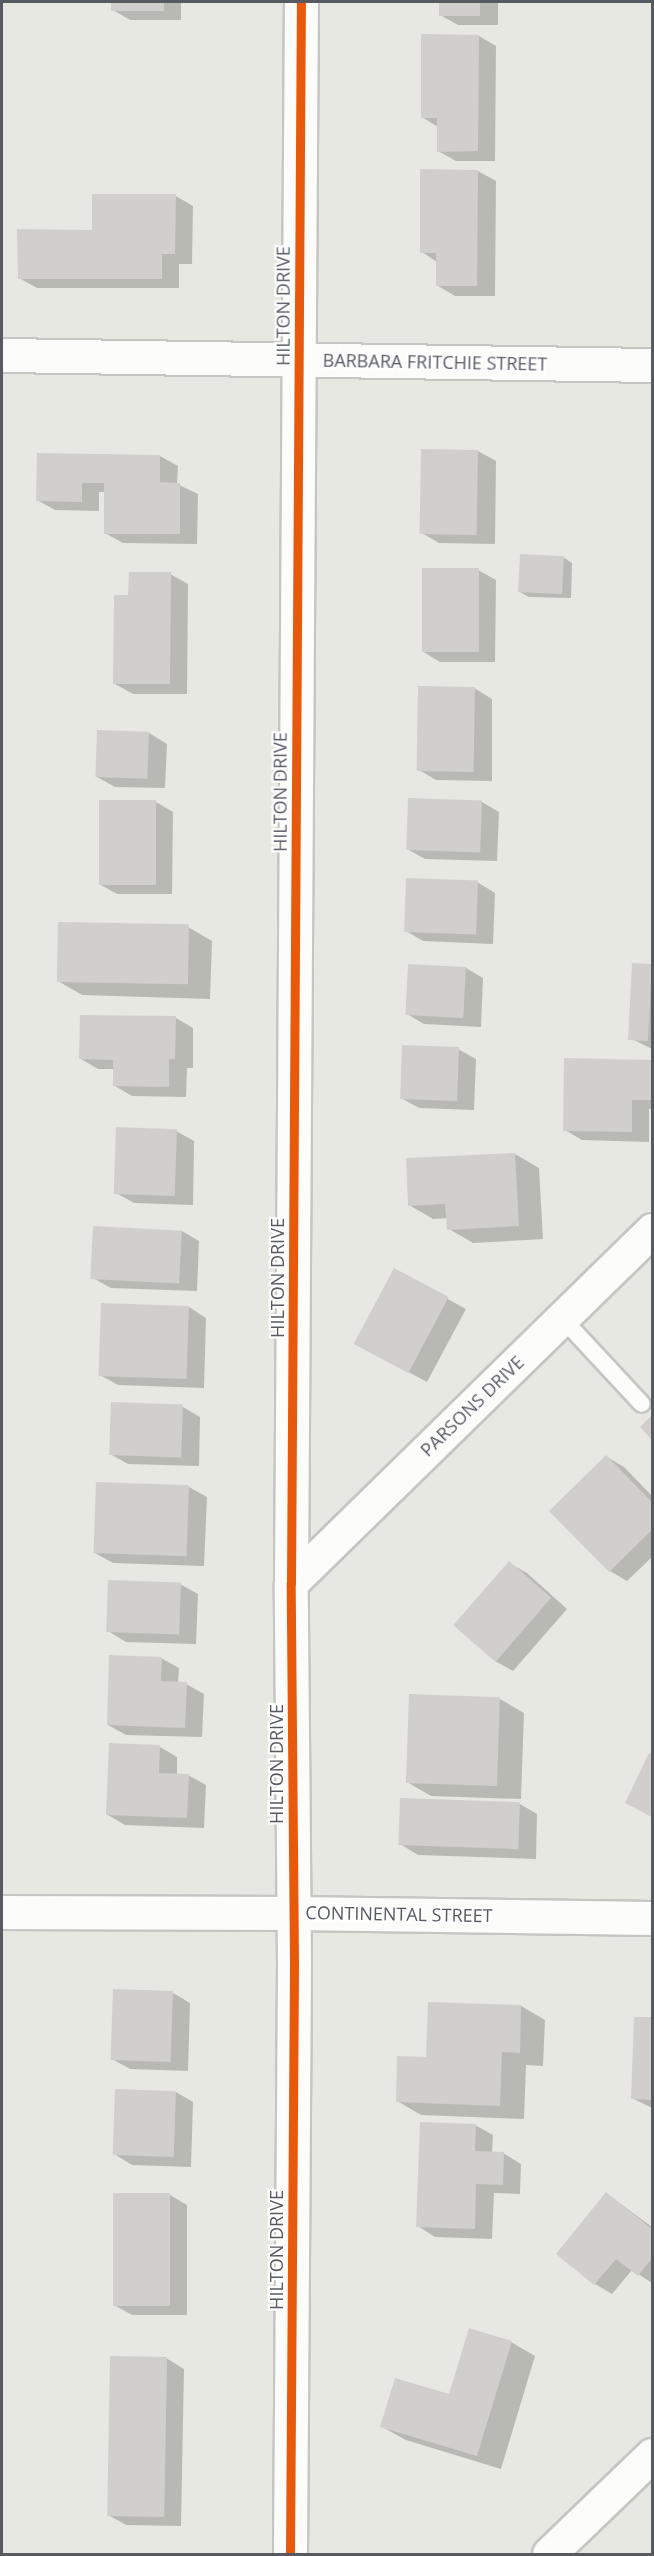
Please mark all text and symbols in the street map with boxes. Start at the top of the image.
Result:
street label: HILTON DRIVE [272,246,294,366]
street label: BARBARA FRITCHIE STREET [322,349,548,375]
street label: HILTON DRIVE [269,732,291,852]
street label: HILTON DRIVE [266,1218,288,1338]
street label: PARSONS DRIVE [416,1351,528,1461]
street label: HILTON DRIVE [265,1704,287,1824]
street label: CONTINENTAL STREET [305,1902,493,1926]
street label: HILTON DRIVE [265,2190,287,2310]

